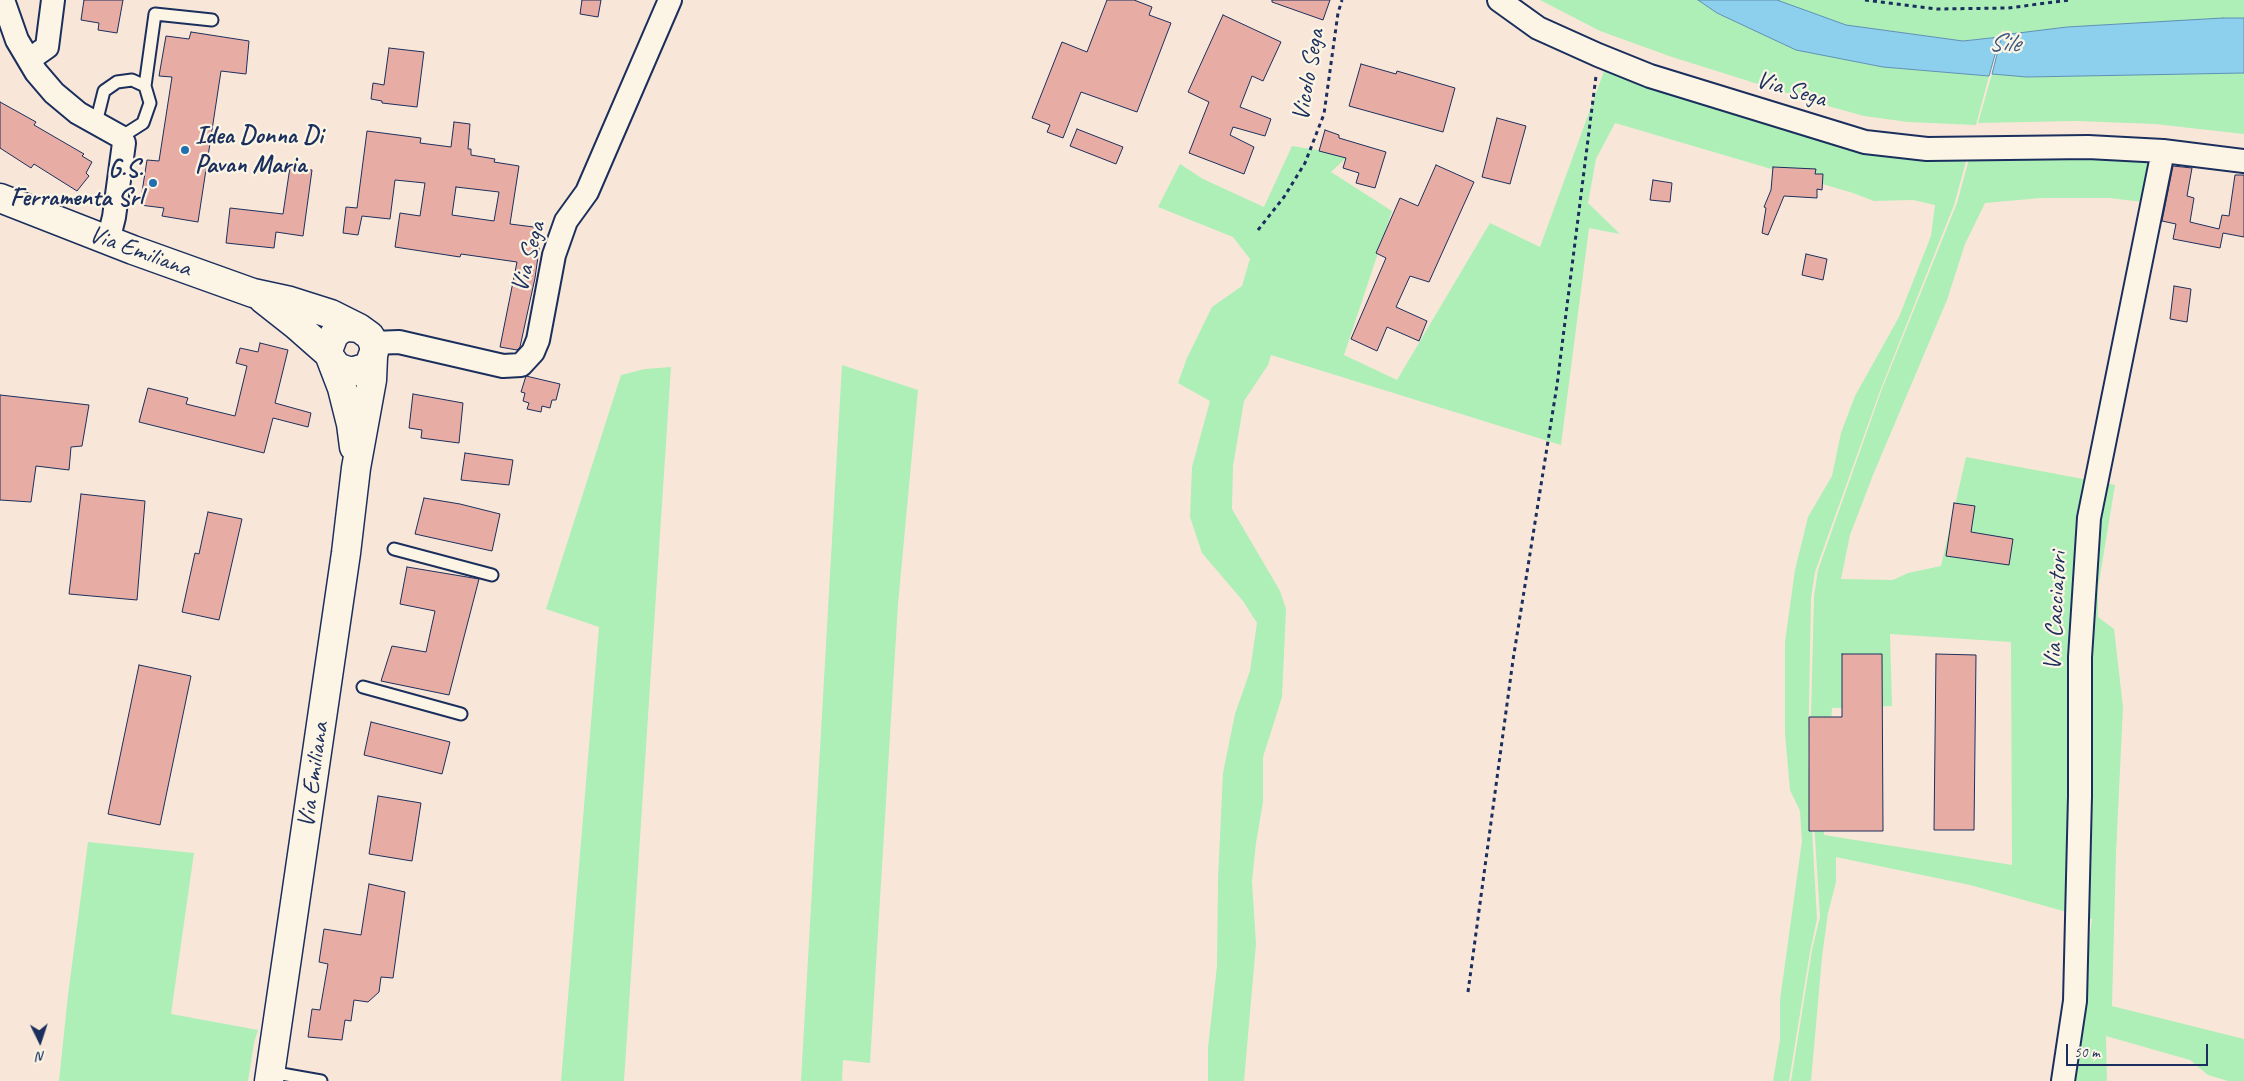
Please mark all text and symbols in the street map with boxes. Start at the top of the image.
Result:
street label: Vicolo Sega [1286,27,1332,123]
water label: Sile [1988,28,2020,60]
street label: Via Sega [1752,65,1830,115]
place label: Idea Donna Di Pavan Maria [195,121,323,180]
marker: Idea Donna Di Pavan Maria [179,144,191,156]
place label: G.S. Ferramenta Srl [10,154,143,213]
marker: G.S. Ferramenta Srl [147,177,159,189]
street label: Via Sega [505,219,553,295]
street label: Via Emiliana [85,220,195,284]
street label: Via Cacciatori [2038,551,2074,671]
street label: Via Emiliana [292,720,336,830]
north arrow [15,1016,65,1066]
scale bar [2069,1034,2212,1066]
text: 50 m [2074,1043,2100,1062]
text: N [36,1048,46,1065]

